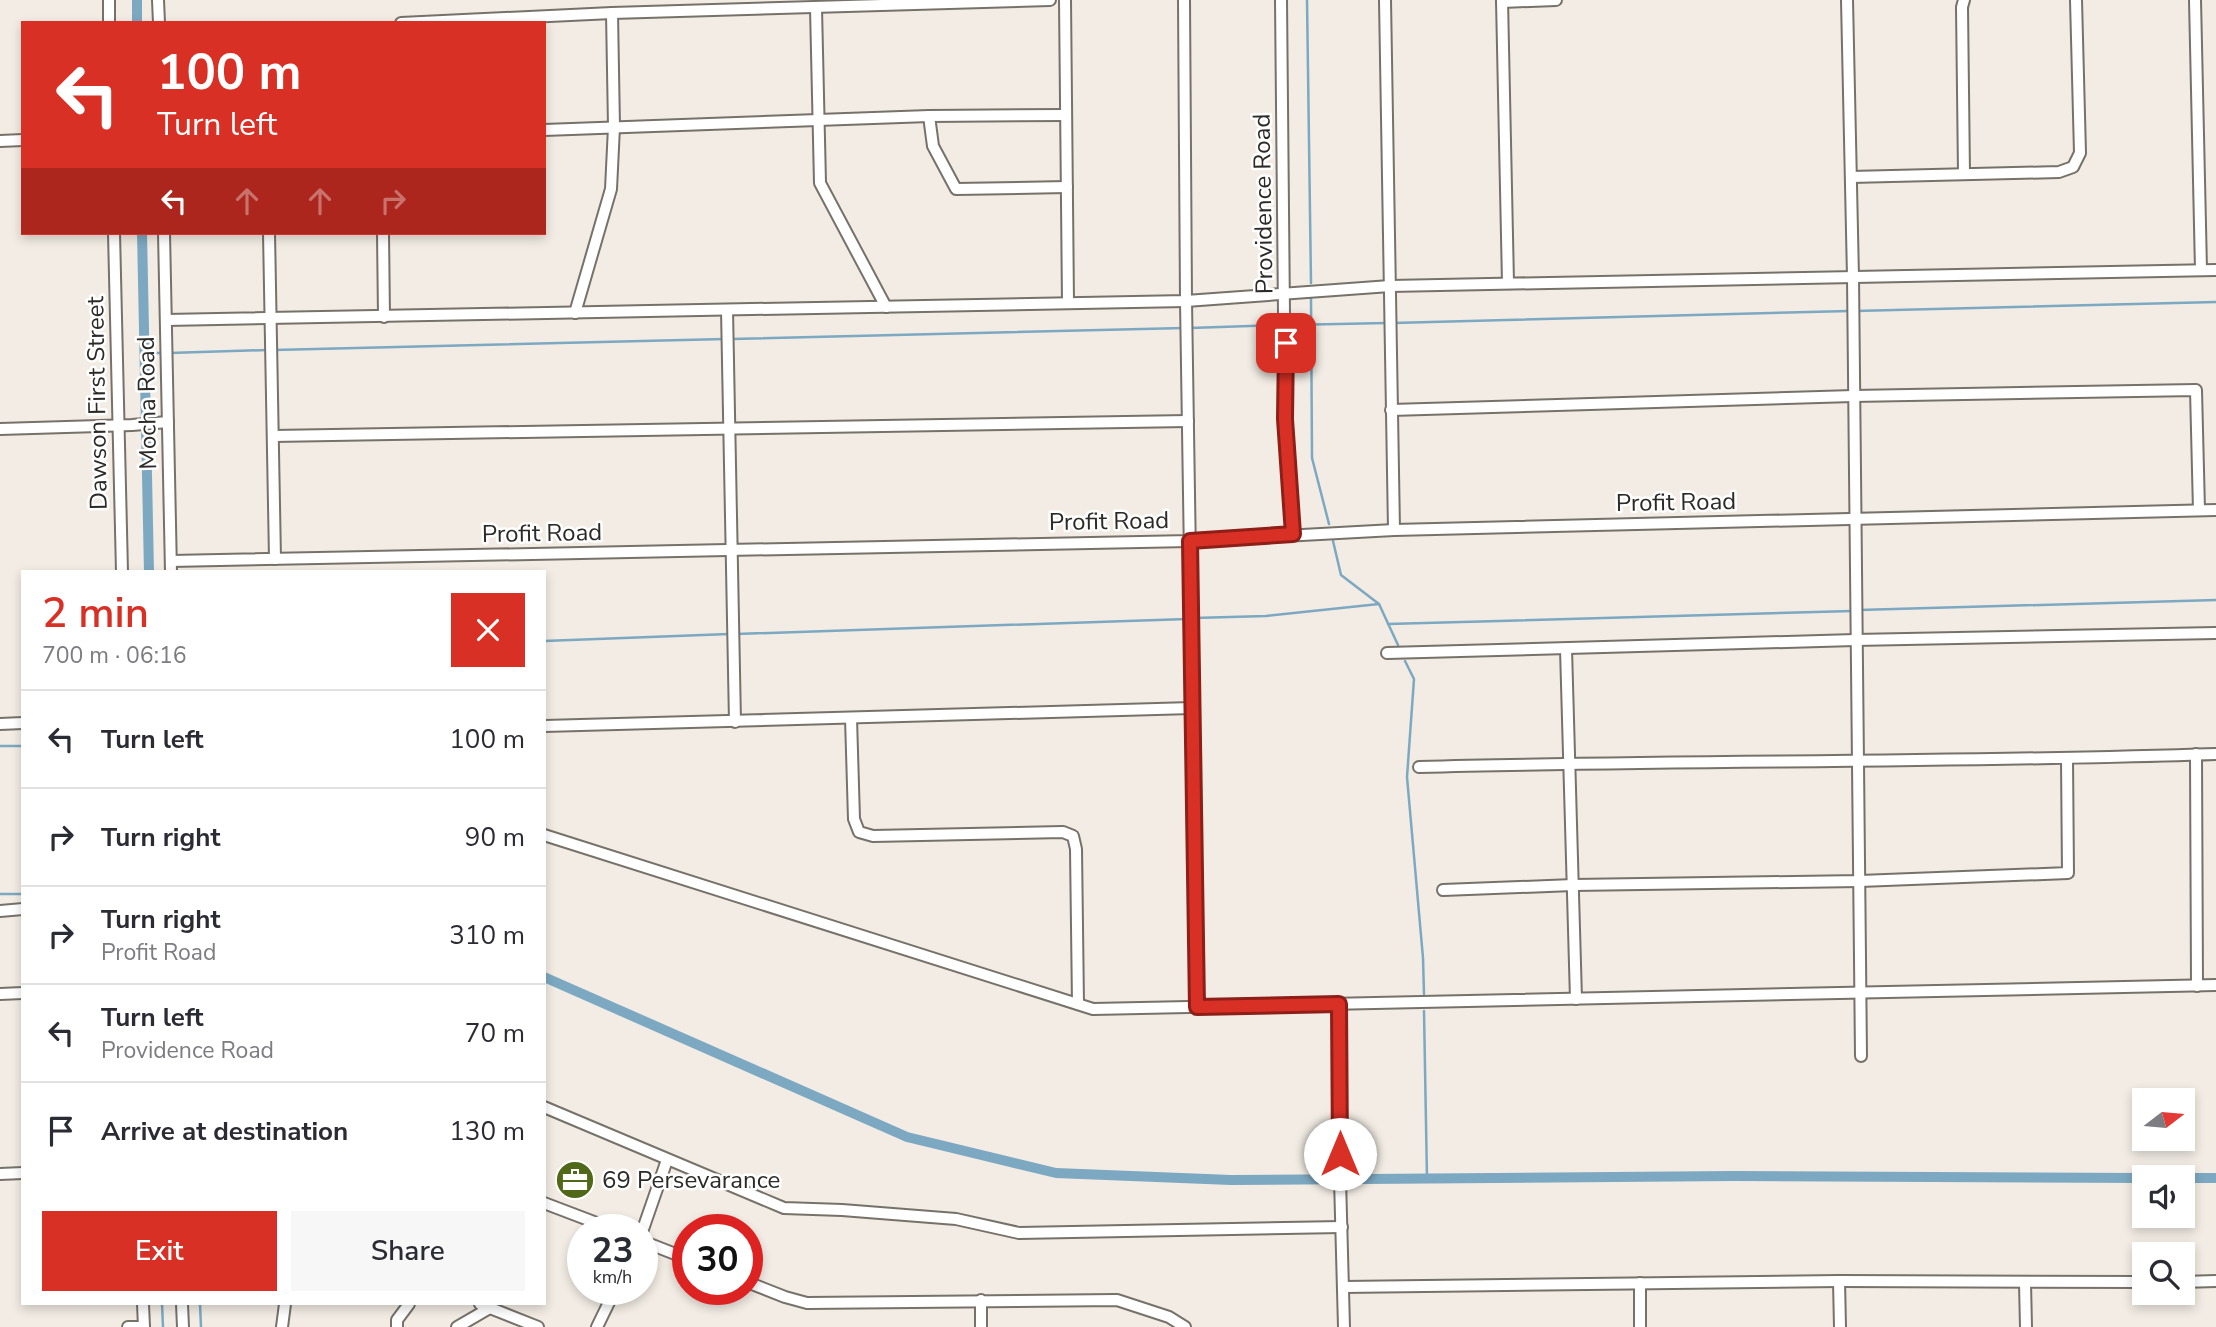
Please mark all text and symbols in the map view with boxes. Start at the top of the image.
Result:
text: 100 m [157,39,301,106]
icon: left [42,49,133,140]
text: Turn left [157,103,277,146]
street label: Providence Road [1245,113,1281,295]
icon: left [155,182,193,220]
icon: ahead [228,182,266,220]
icon: ahead [301,182,339,220]
icon: right [374,182,412,220]
street label: Dawson First Street [79,295,115,510]
pin [1256,313,1316,373]
icon: arrive [1267,324,1305,362]
street label: Mocha Road [130,336,164,470]
street label: Profit Road [1616,485,1736,519]
street label: Profit Road [1049,504,1169,538]
street label: Profit Road [482,516,602,550]
text: 2 min [42,585,149,642]
button: close [451,593,525,667]
text: 700 m · 06:16 [42,640,187,671]
icon: left [42,720,80,758]
text: Turn left [101,722,204,757]
text: 100 m [449,722,525,757]
icon: right [42,818,80,856]
text: Turn right [101,820,220,855]
text: 90 m [465,820,525,855]
text: Turn right [101,902,220,937]
icon: right [42,916,80,954]
text: 310 m [449,918,525,953]
text: Profit Road [101,937,216,968]
text: Turn left [101,1000,204,1035]
icon: left [42,1014,80,1052]
text: 70 m [465,1016,525,1051]
text: Providence Road [101,1035,274,1066]
north arrow [2132,1088,2194,1152]
map controls [2132,1088,2195,1305]
icon: arrive [42,1112,80,1150]
text: Arrive at destination [101,1114,348,1149]
text: 130 m [449,1114,525,1149]
position arrow [1303,1117,1377,1191]
office icon: 69 Persevarance [554,1159,596,1201]
place label: 69 Persevarance [602,1164,780,1196]
button: sound [2132,1165,2195,1228]
button: Exit [42,1211,277,1291]
button: Share [291,1211,525,1291]
speed limit sign: 30 [672,1214,763,1305]
text: 23 [591,1227,634,1274]
button: search [2132,1242,2195,1305]
text: km/h [593,1265,632,1289]

